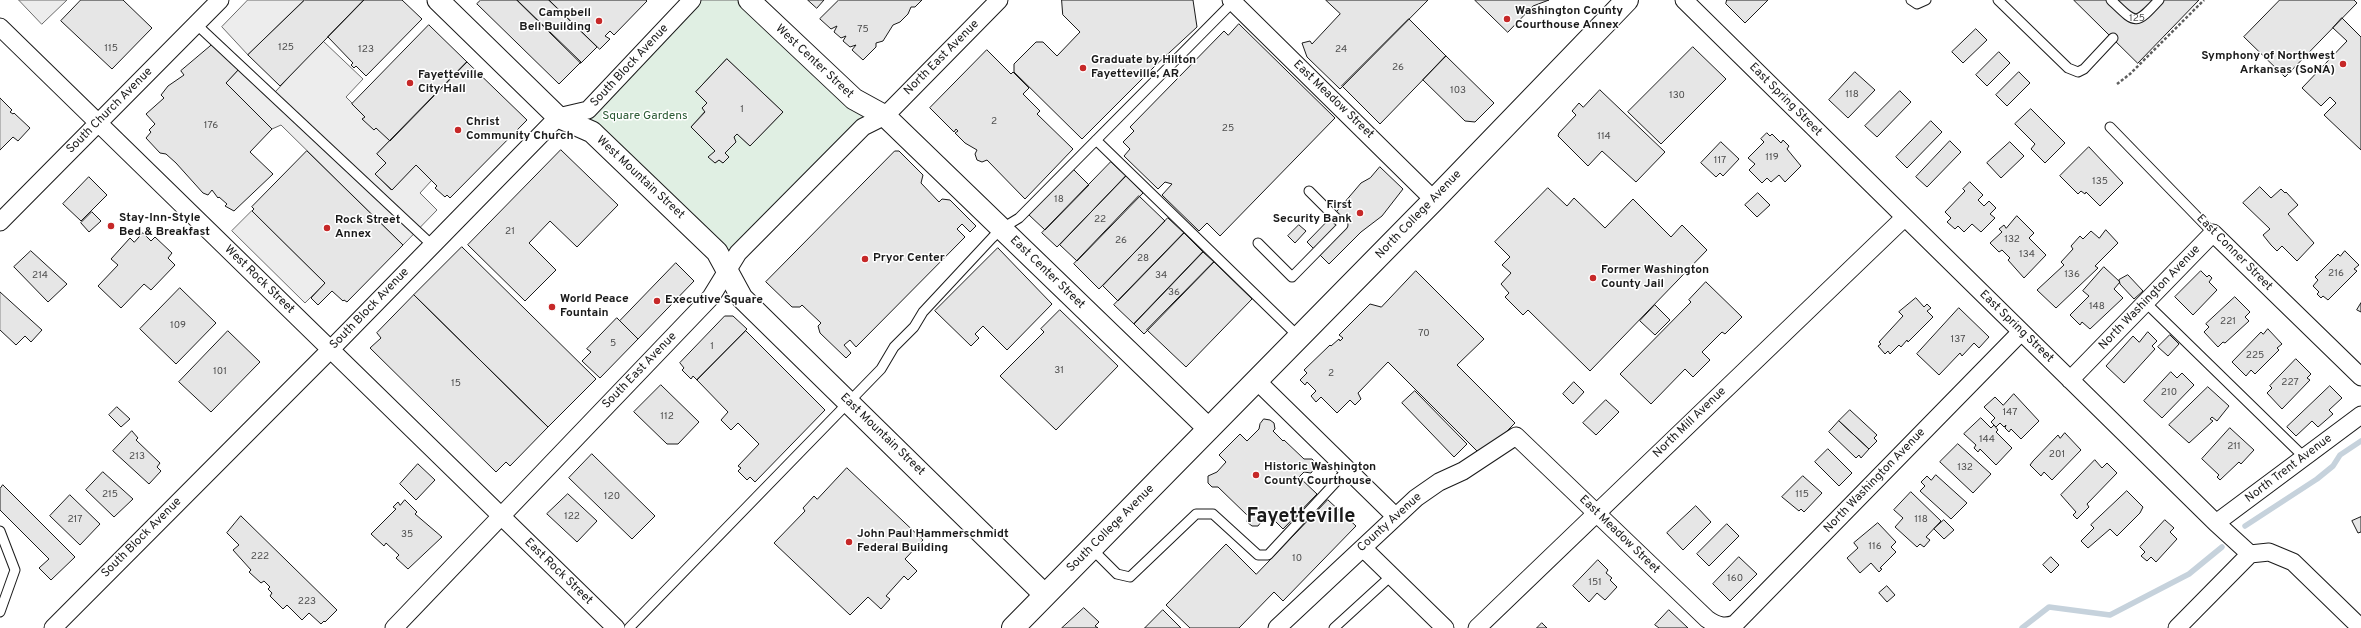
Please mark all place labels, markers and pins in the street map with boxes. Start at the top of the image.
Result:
place label: Washington County Courthouse Annex [1515,5,1623,33]
place label: Campbell Bell Building [519,7,591,35]
marker: Washington County Courthouse Annex [1502,14,1512,24]
marker: Campbell Bell Building [594,16,604,26]
place label: Symphony of Northwest Arkansas (SoNA) [2201,50,2335,78]
place label: Graduate by Hilton Fayetteville, AR [1091,54,1196,82]
marker: Symphony of Northwest Arkansas (SoNA) [2338,59,2348,69]
marker: Graduate by Hilton Fayetteville, AR [1078,63,1088,73]
place label: Fayetteville City Hall [418,69,483,97]
marker: Fayetteville City Hall [405,78,415,88]
place label: Christ Community Church [466,116,573,144]
marker: Christ Community Church [453,125,463,135]
place label: First Security Bank [1273,199,1352,227]
marker: First Security Bank [1355,208,1365,218]
place label: Stay-Inn-Style Bed & Breakfast [119,212,210,240]
place label: Rock Street Annex [335,214,400,242]
marker: Stay-Inn-Style Bed & Breakfast [106,221,116,231]
marker: Rock Street Annex [322,223,332,233]
place label: Pryor Center [873,252,945,266]
marker: Pryor Center [860,254,870,264]
place label: Former Washington County Jail [1601,264,1709,292]
marker: Former Washington County Jail [1588,273,1598,283]
place label: World Peace Fountain [560,293,629,321]
place label: Executive Square [665,294,763,308]
marker: Executive Square [652,296,662,306]
marker: World Peace Fountain [547,302,557,312]
place label: Historic Washington County Courthouse [1264,461,1376,489]
marker: Historic Washington County Courthouse [1251,470,1261,480]
place label: John Paul Hammerschmidt Federal Building [857,528,1009,556]
marker: John Paul Hammerschmidt Federal Building [844,537,854,547]

